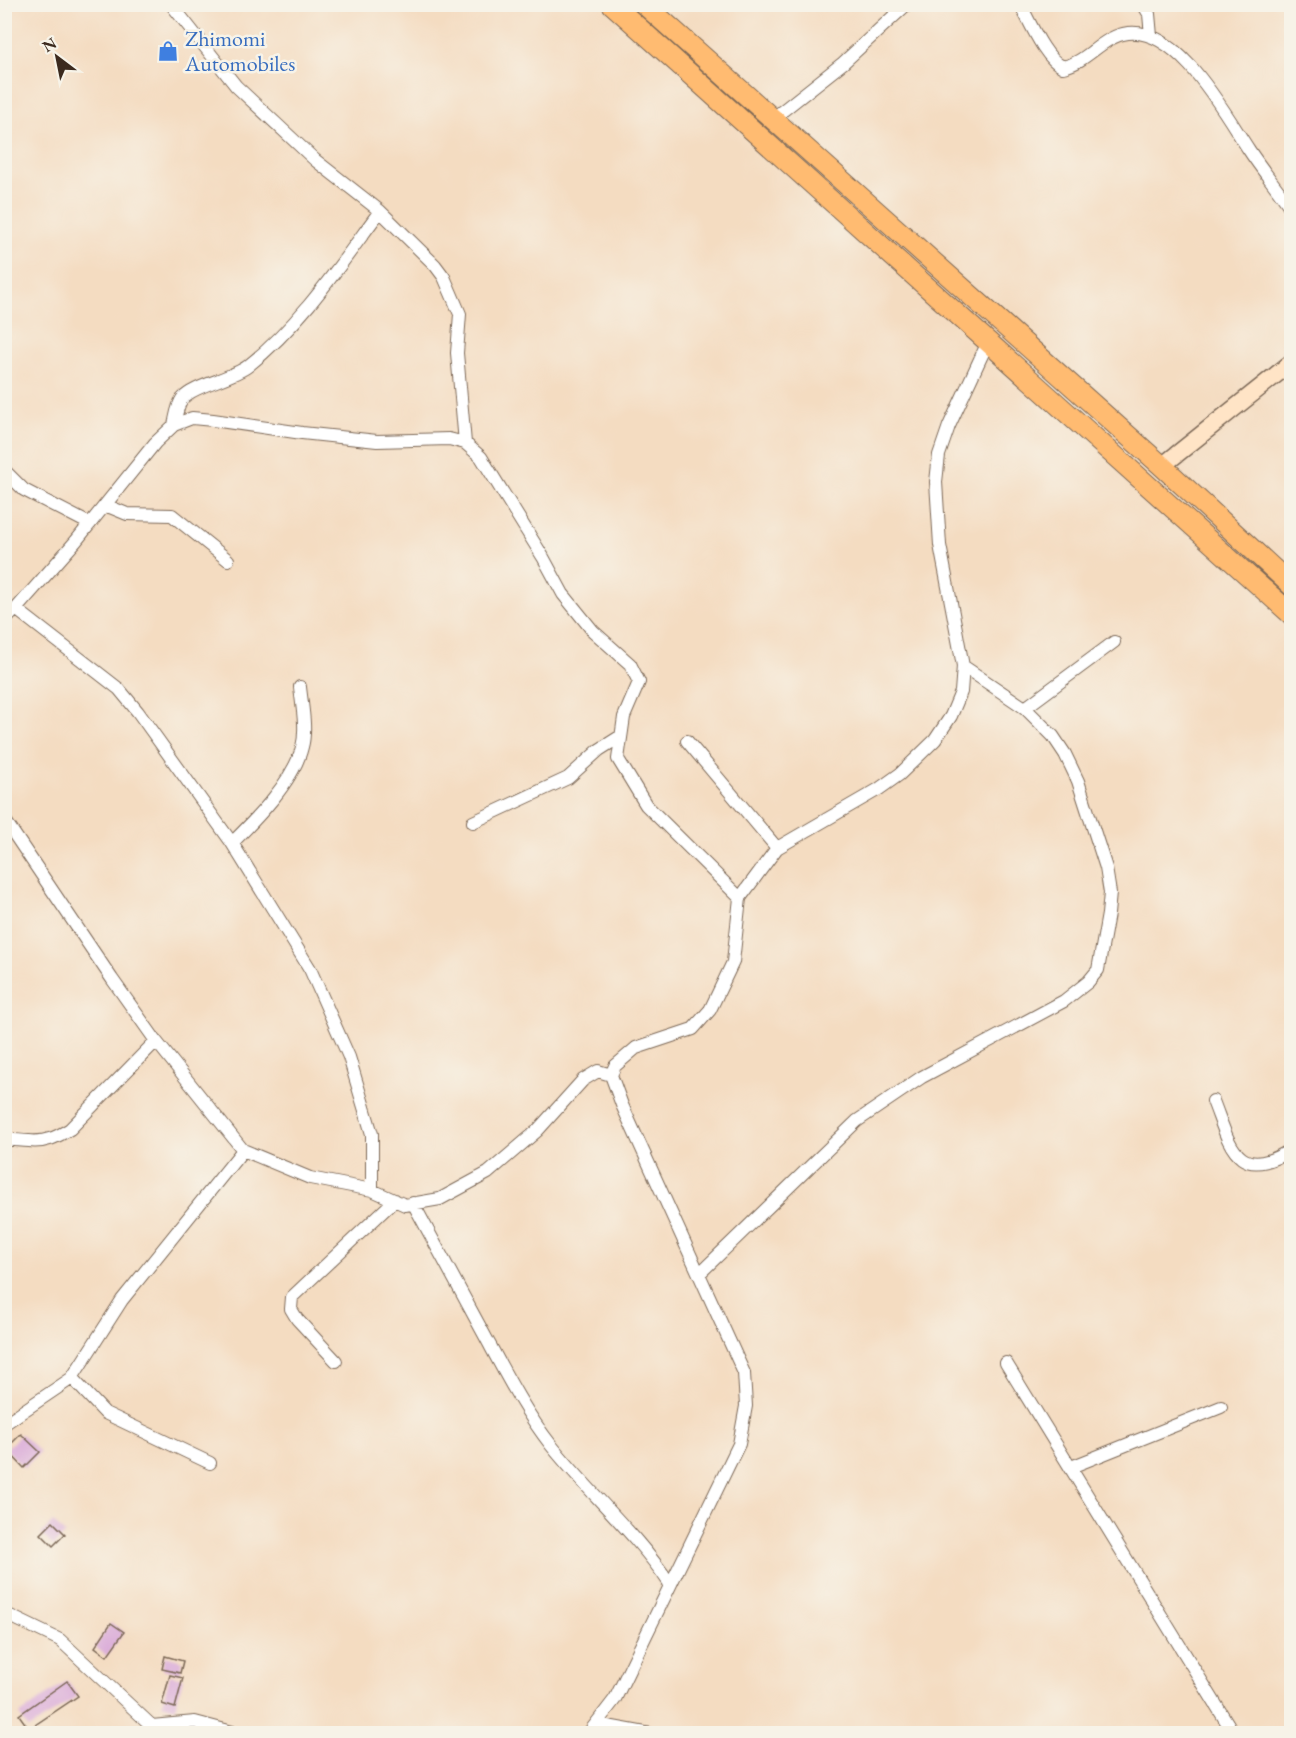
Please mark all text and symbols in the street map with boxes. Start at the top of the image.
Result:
place label: Zhimomi Automobiles [184,24,295,78]
north arrow [27,27,87,87]
text: N [38,32,60,57]
shop icon: Zhimomi Automobiles [156,39,180,63]

